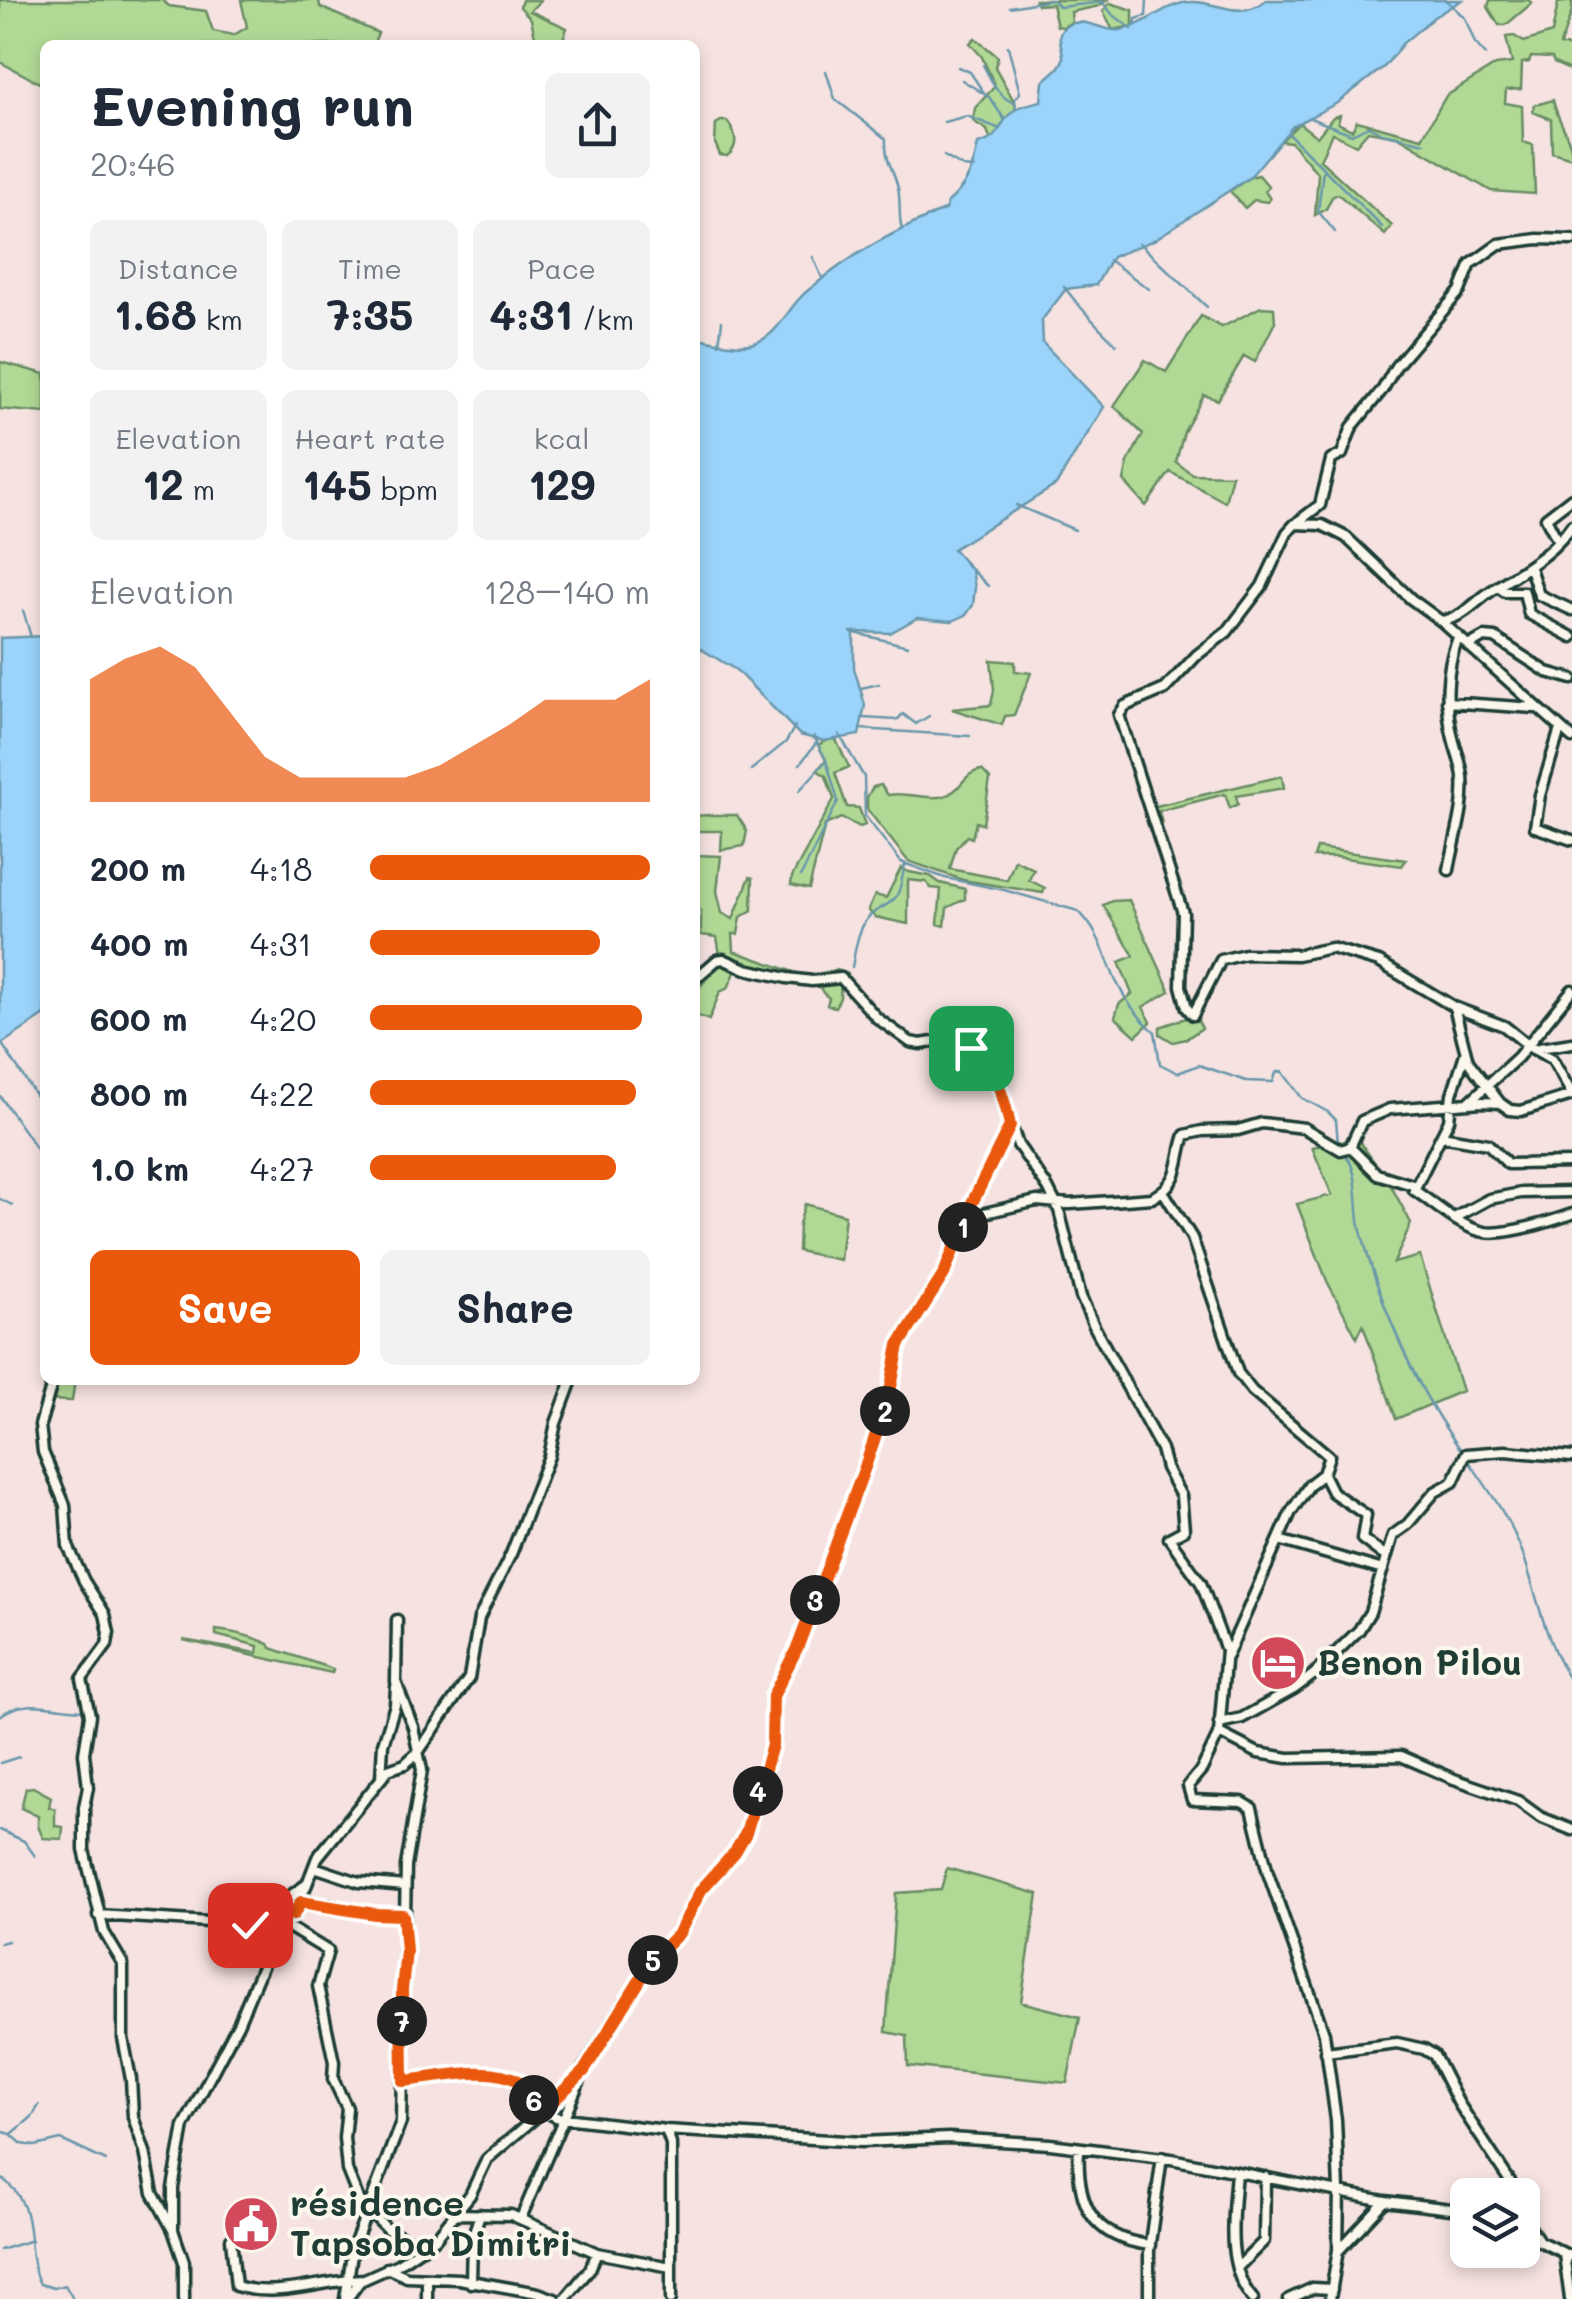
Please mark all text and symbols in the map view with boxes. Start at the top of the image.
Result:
text: Evening run [90,68,414,140]
button: share [545,73,650,178]
text: 20:46 [90,142,176,184]
text: Distance [118,250,239,286]
text: Time [338,250,402,286]
text: Pace [527,250,596,286]
text: 1.68 [114,286,197,341]
text: 7:35 [327,286,413,341]
text: 4:31 [489,286,573,341]
text: km [197,301,243,337]
text: /km [573,301,634,337]
text: Elevation [115,420,241,456]
text: Heart rate [294,420,446,456]
text: kcal [534,420,590,456]
text: 12 [142,456,184,511]
text: 145 [302,456,372,511]
text: 129 [528,456,595,511]
text: m [184,471,215,507]
text: bpm [372,471,438,507]
text: Elevation [90,570,234,612]
text: 128–140 m [484,570,650,612]
text: 200 m [90,847,186,889]
text: 4:18 [250,847,312,889]
text: 400 m [90,922,188,964]
text: 4:31 [250,922,312,964]
text: 600 m [90,997,187,1039]
text: 4:20 [250,997,316,1039]
pin [929,1006,1014,1091]
icon: arrive [944,1021,999,1076]
text: 800 m [90,1072,188,1114]
text: 4:22 [250,1072,314,1114]
text: 1.0 km [90,1147,189,1189]
text: 4:27 [250,1147,314,1189]
pin: 1 [938,1202,988,1252]
text: 1 [957,1209,969,1245]
button: Save [90,1250,360,1365]
button: Share [380,1250,650,1365]
pin: 2 [860,1386,910,1436]
text: 2 [877,1393,893,1429]
pin: 3 [790,1575,840,1625]
text: 3 [807,1582,823,1618]
hotel icon: Benon Pilou [1248,1633,1308,1693]
place label: Benon Pilou [1317,1638,1522,1684]
pin: 4 [733,1766,783,1816]
text: 4 [749,1773,767,1809]
pin [208,1883,293,1968]
icon: check [223,1898,278,1953]
pin: 5 [628,1935,678,1985]
text: 5 [645,1942,661,1978]
pin: 7 [377,1996,427,2046]
text: 7 [394,2003,410,2039]
pin: 6 [509,2075,559,2125]
text: 6 [526,2082,542,2118]
map controls [1450,2178,1540,2268]
button: layers [1450,2178,1540,2268]
place label: résidence Tapsoba Dimitri [290,2179,572,2265]
public building icon: résidence Tapsoba Dimitri [221,2194,281,2254]

